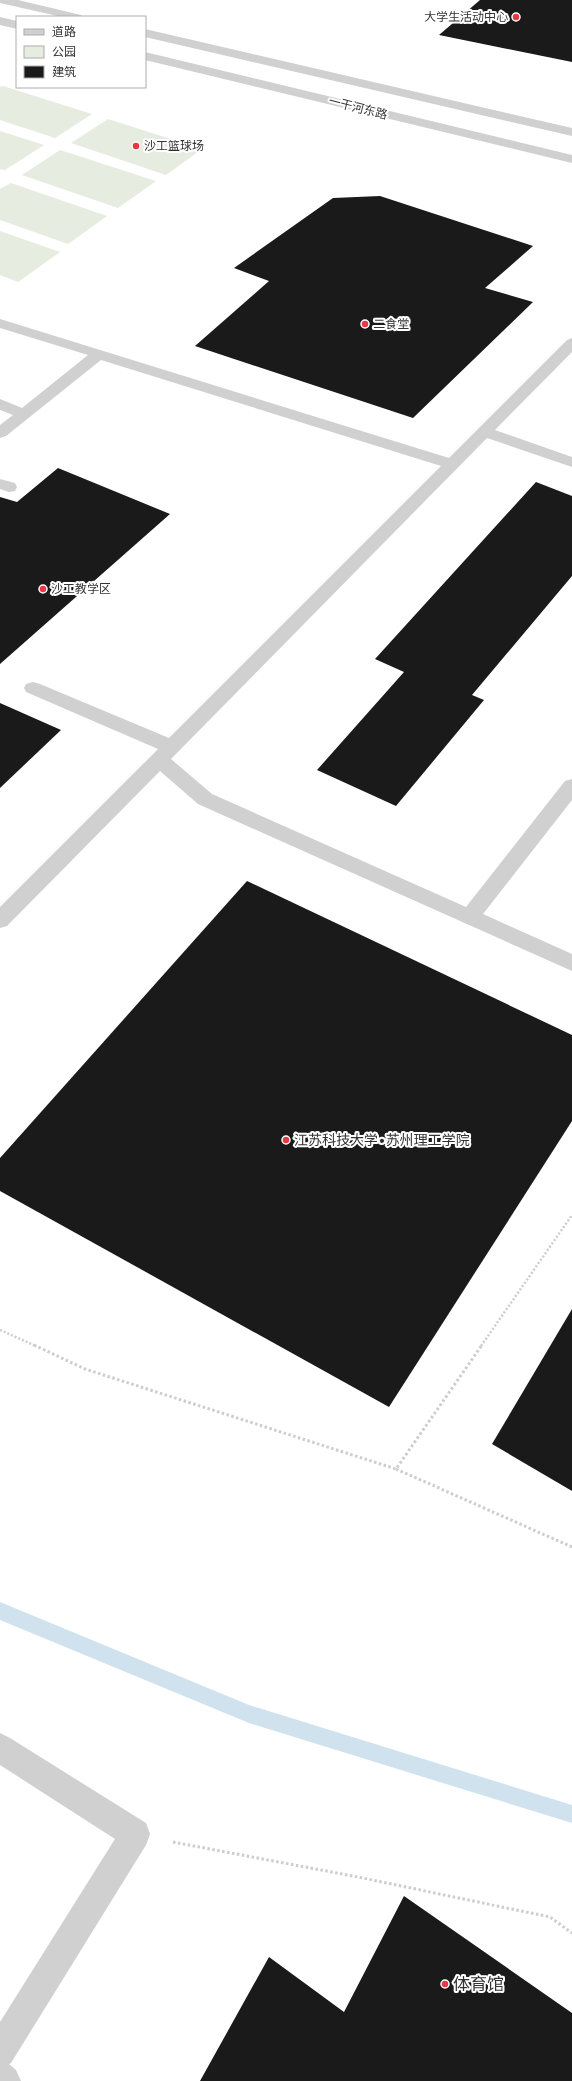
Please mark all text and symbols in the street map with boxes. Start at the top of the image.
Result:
place label: 大学生活动中心 [424,9,508,24]
marker: 大学生活动中心 [511,12,521,22]
legend [16,16,146,88]
text: 道路 [52,24,76,39]
text: 公园 [52,44,76,59]
text: 建筑 [52,64,76,79]
street label: 一干河东路 [327,93,389,122]
place label: 沙工篮球场 [144,138,204,153]
marker: 沙工篮球场 [131,141,141,151]
place label: 二食堂 [373,316,409,331]
marker: 二食堂 [360,319,370,329]
place label: 沙工教学区 [51,581,111,596]
marker: 沙工教学区 [38,584,48,594]
place label: 江苏科技大学•苏州理工学院 [294,1131,470,1148]
marker: 江苏科技大学•苏州理工学院 [281,1135,291,1145]
place label: 体育馆 [453,1974,504,1994]
marker: 体育馆 [440,1979,450,1989]

